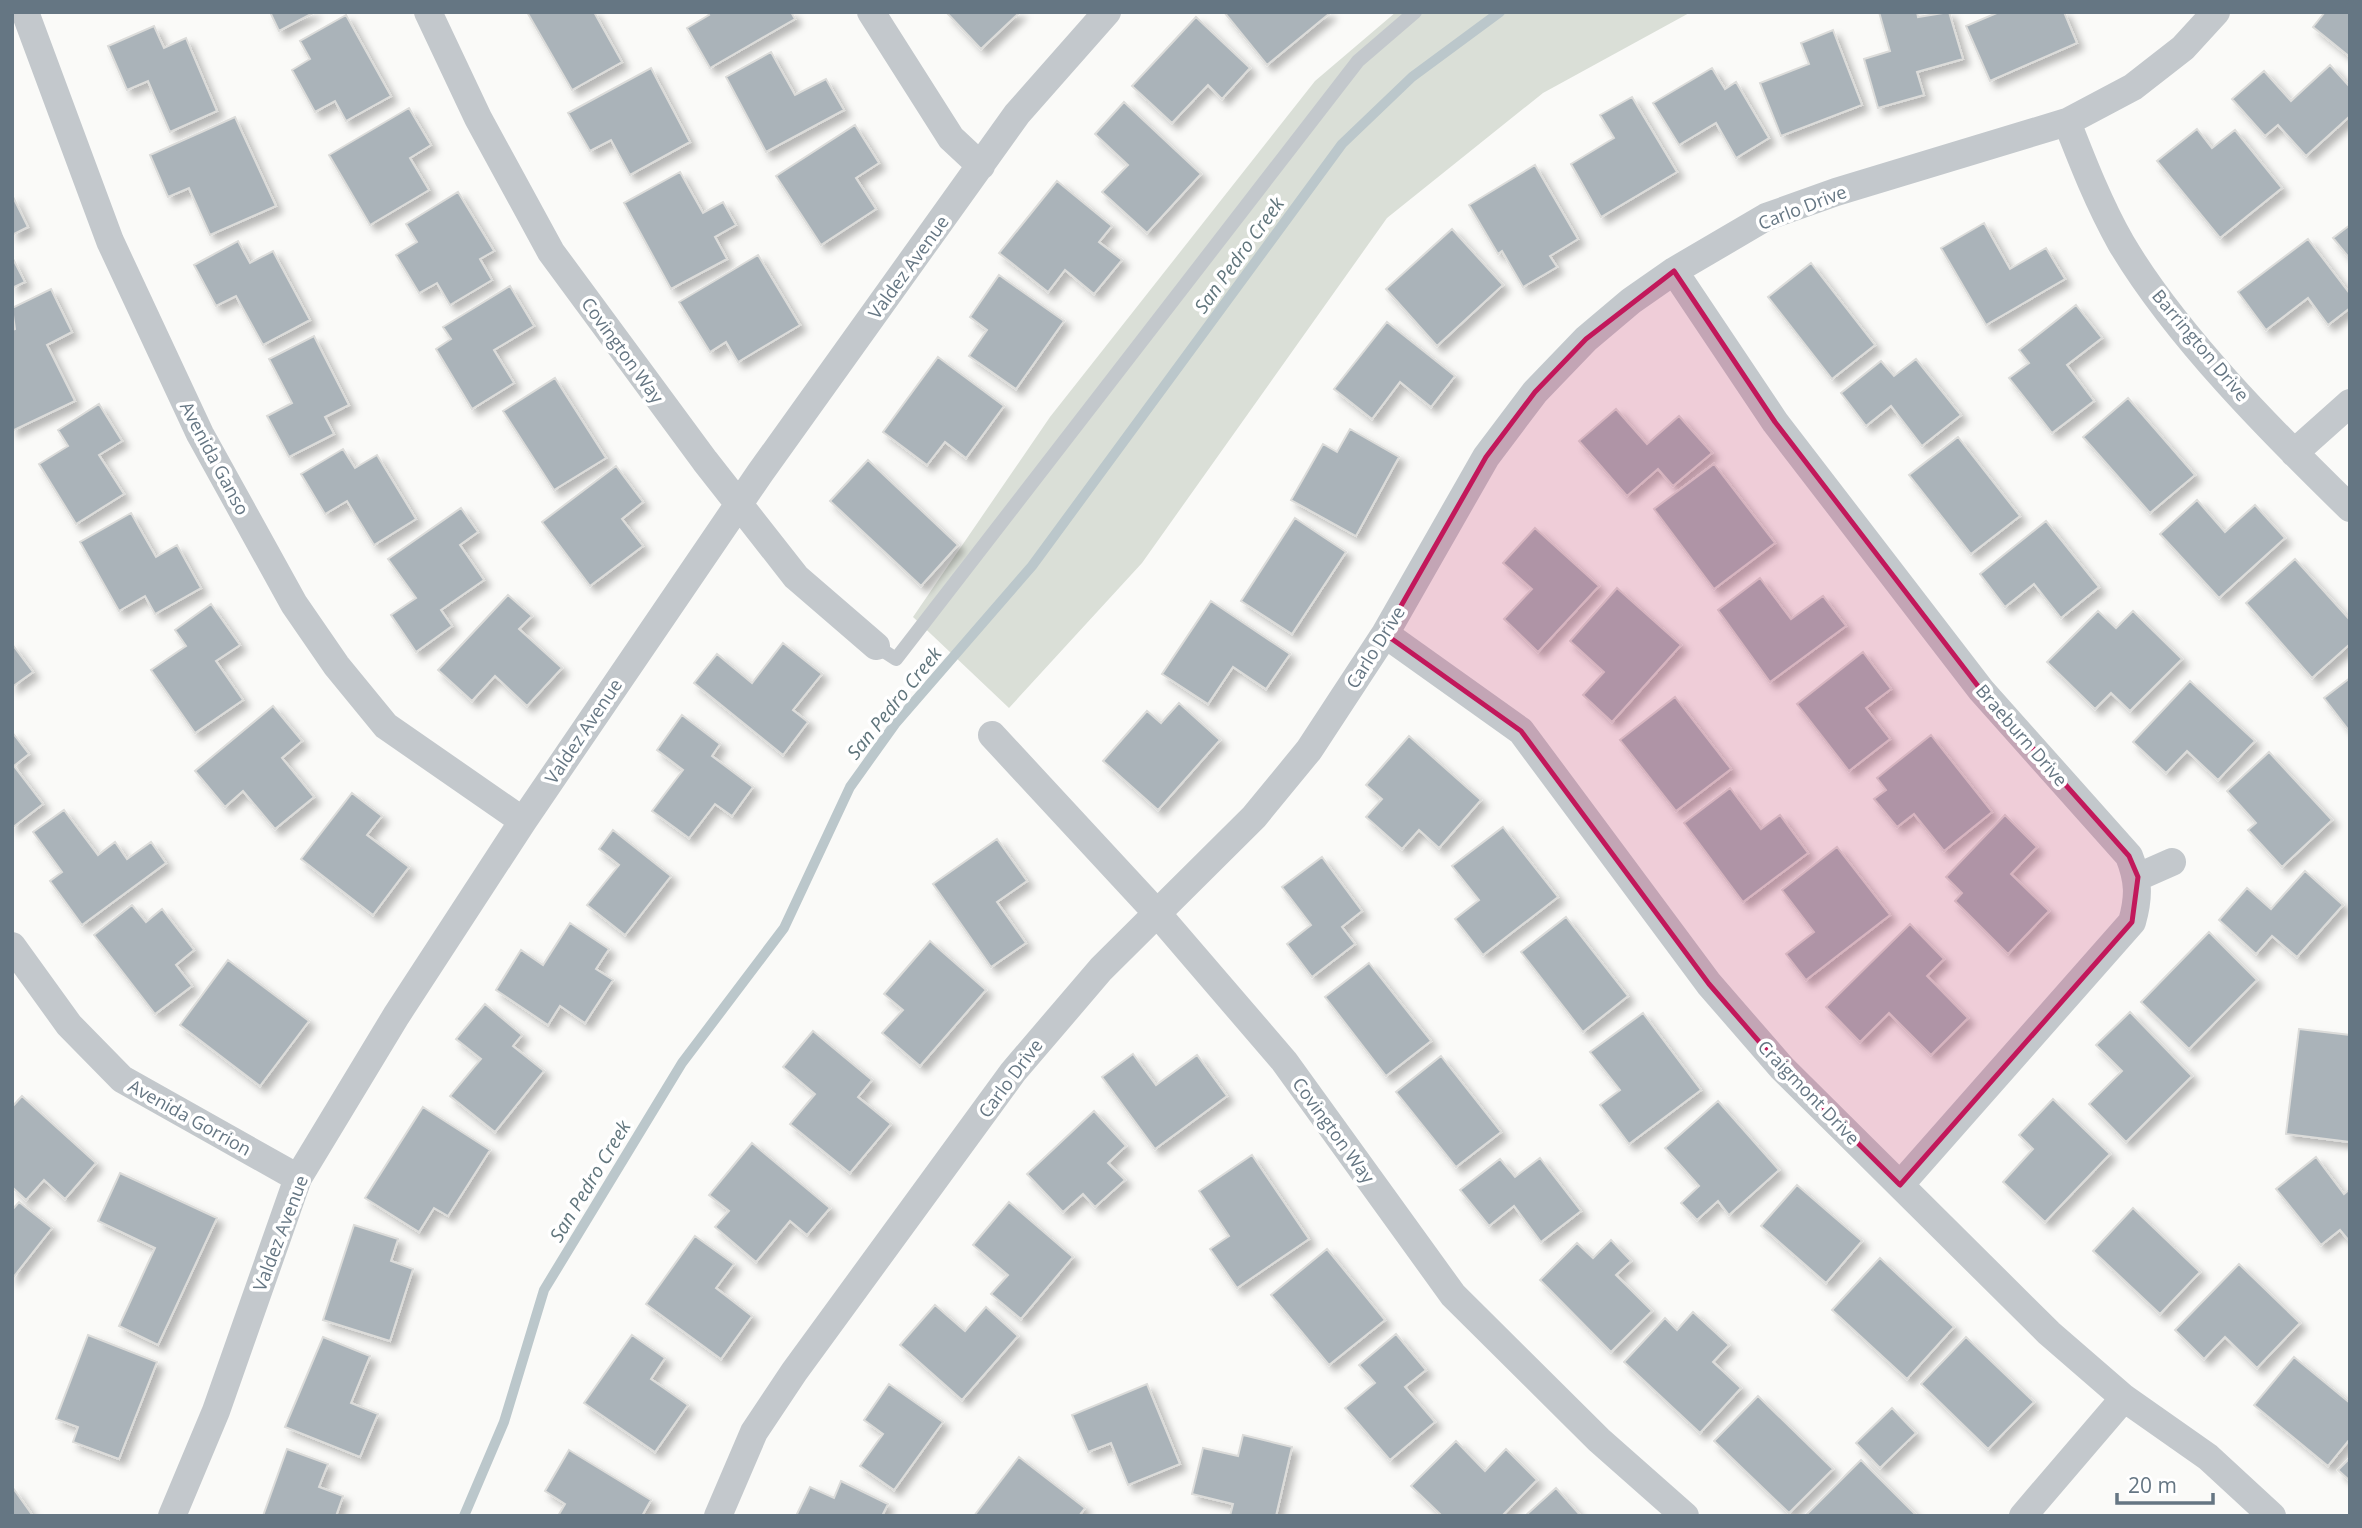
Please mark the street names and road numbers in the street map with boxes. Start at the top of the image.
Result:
street label: Carlo Drive [1754,179,1850,235]
street label: Valdez Avenue [862,211,954,323]
street label: Barrington Drive [2147,284,2255,406]
street label: Covington Way [577,292,670,408]
street label: Avenida Ganso [175,397,255,519]
street label: Carlo Drive [1340,601,1410,693]
street label: Valdez Avenue [539,674,627,788]
street label: Braeburn Drive [1971,679,2073,791]
street label: Carlo Drive [972,1034,1048,1122]
street label: Craigmont Drive [1753,1034,1865,1150]
street label: Covington Way [1288,1072,1381,1188]
street label: Avenida Gorrion [124,1073,256,1161]
street label: Valdez Avenue [247,1172,313,1294]

